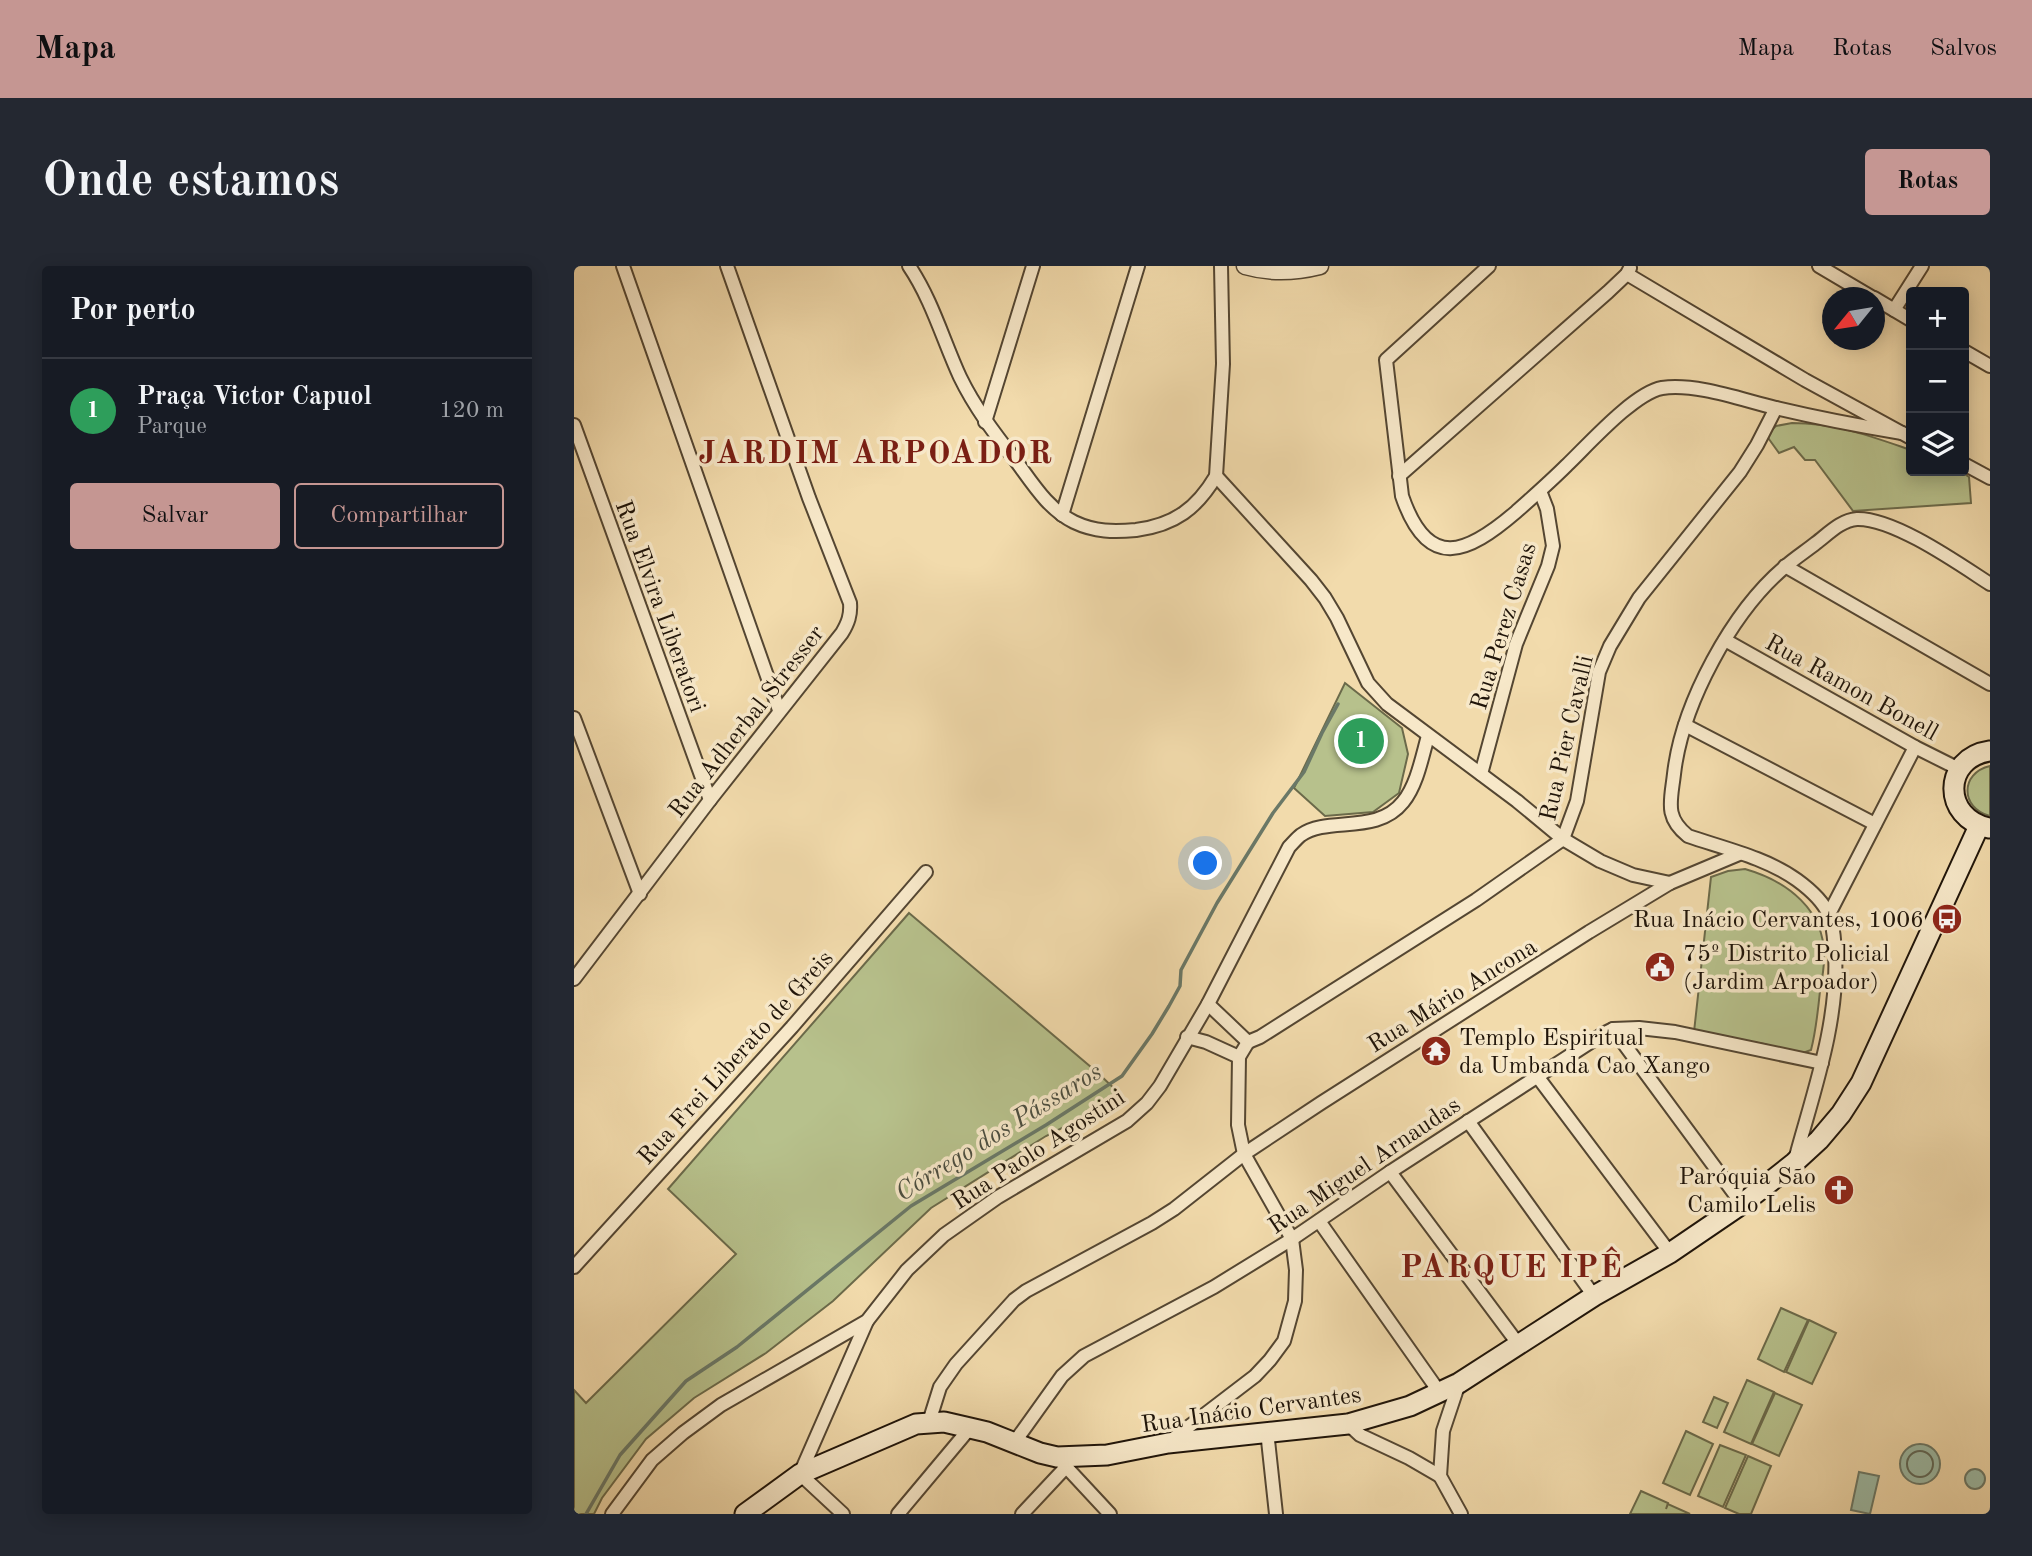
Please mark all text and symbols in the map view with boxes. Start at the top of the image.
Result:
text: Mapa [35,33,116,66]
text: Mapa [1738,37,1794,61]
text: Rotas [1832,37,1892,61]
text: Salvos [1930,37,1997,61]
button: Rotas [1865,149,1990,215]
text: Onde estamos [42,158,339,207]
north arrow [1822,287,1885,350]
map controls [1906,287,1969,476]
button: + [1906,287,1969,350]
text: Por perto [70,296,196,326]
button: − [1906,350,1969,413]
text: Praça Victor Capuol [137,384,372,410]
text: 1 [86,399,100,422]
text: 120 m [439,399,504,422]
button: layers [1906,413,1969,476]
text: Parque [137,415,207,438]
district label: JARDIM ARPOADOR [698,439,1054,471]
button: Salvar [70,483,280,549]
button: Compartilhar [294,483,504,549]
street label: Rua Elvira Liberatori [610,498,709,716]
street label: Rua Perez Casas [1468,540,1542,713]
street label: Rua Adherbal Stresser [665,621,830,823]
street label: Rua Ramon Bonell [1761,631,1942,746]
street label: Rua Pier Cavalli [1537,653,1599,824]
pin: 1 [1338,715,1384,767]
your location [1188,846,1222,880]
bus stop icon: Rua Inácio Cervantes, 1006 [1930,902,1964,936]
place label: Rua Inácio Cervantes, 1006 [1633,909,1924,933]
street label: Rua Mário Ancona [1364,935,1542,1058]
place label: 75º Distrito Policial (Jardim Arpoador) [1683,943,1889,995]
street label: Rua Frei Liberato de Greis [634,947,839,1170]
public building icon: 75º Distrito Policial (Jardim Arpoador) [1643,950,1677,984]
place label: Templo Espiritual da Umbanda Cao Xango [1459,1027,1710,1079]
temple icon: Templo Espiritual da Umbanda Cao Xango [1419,1034,1453,1068]
water label: Córrego dos Pássaros [891,1059,1107,1207]
street label: Rua Paolo Agostini [948,1086,1130,1215]
street label: Rua Miguel Arnaudas [1265,1094,1465,1240]
place label: Paróquia São Camilo Lelis [1679,1166,1816,1218]
church icon: Paróquia São Camilo Lelis [1822,1173,1856,1207]
district label: PARQUE IPÊ [1400,1246,1624,1285]
street label: Rua Inácio Cervantes [1140,1384,1363,1438]

